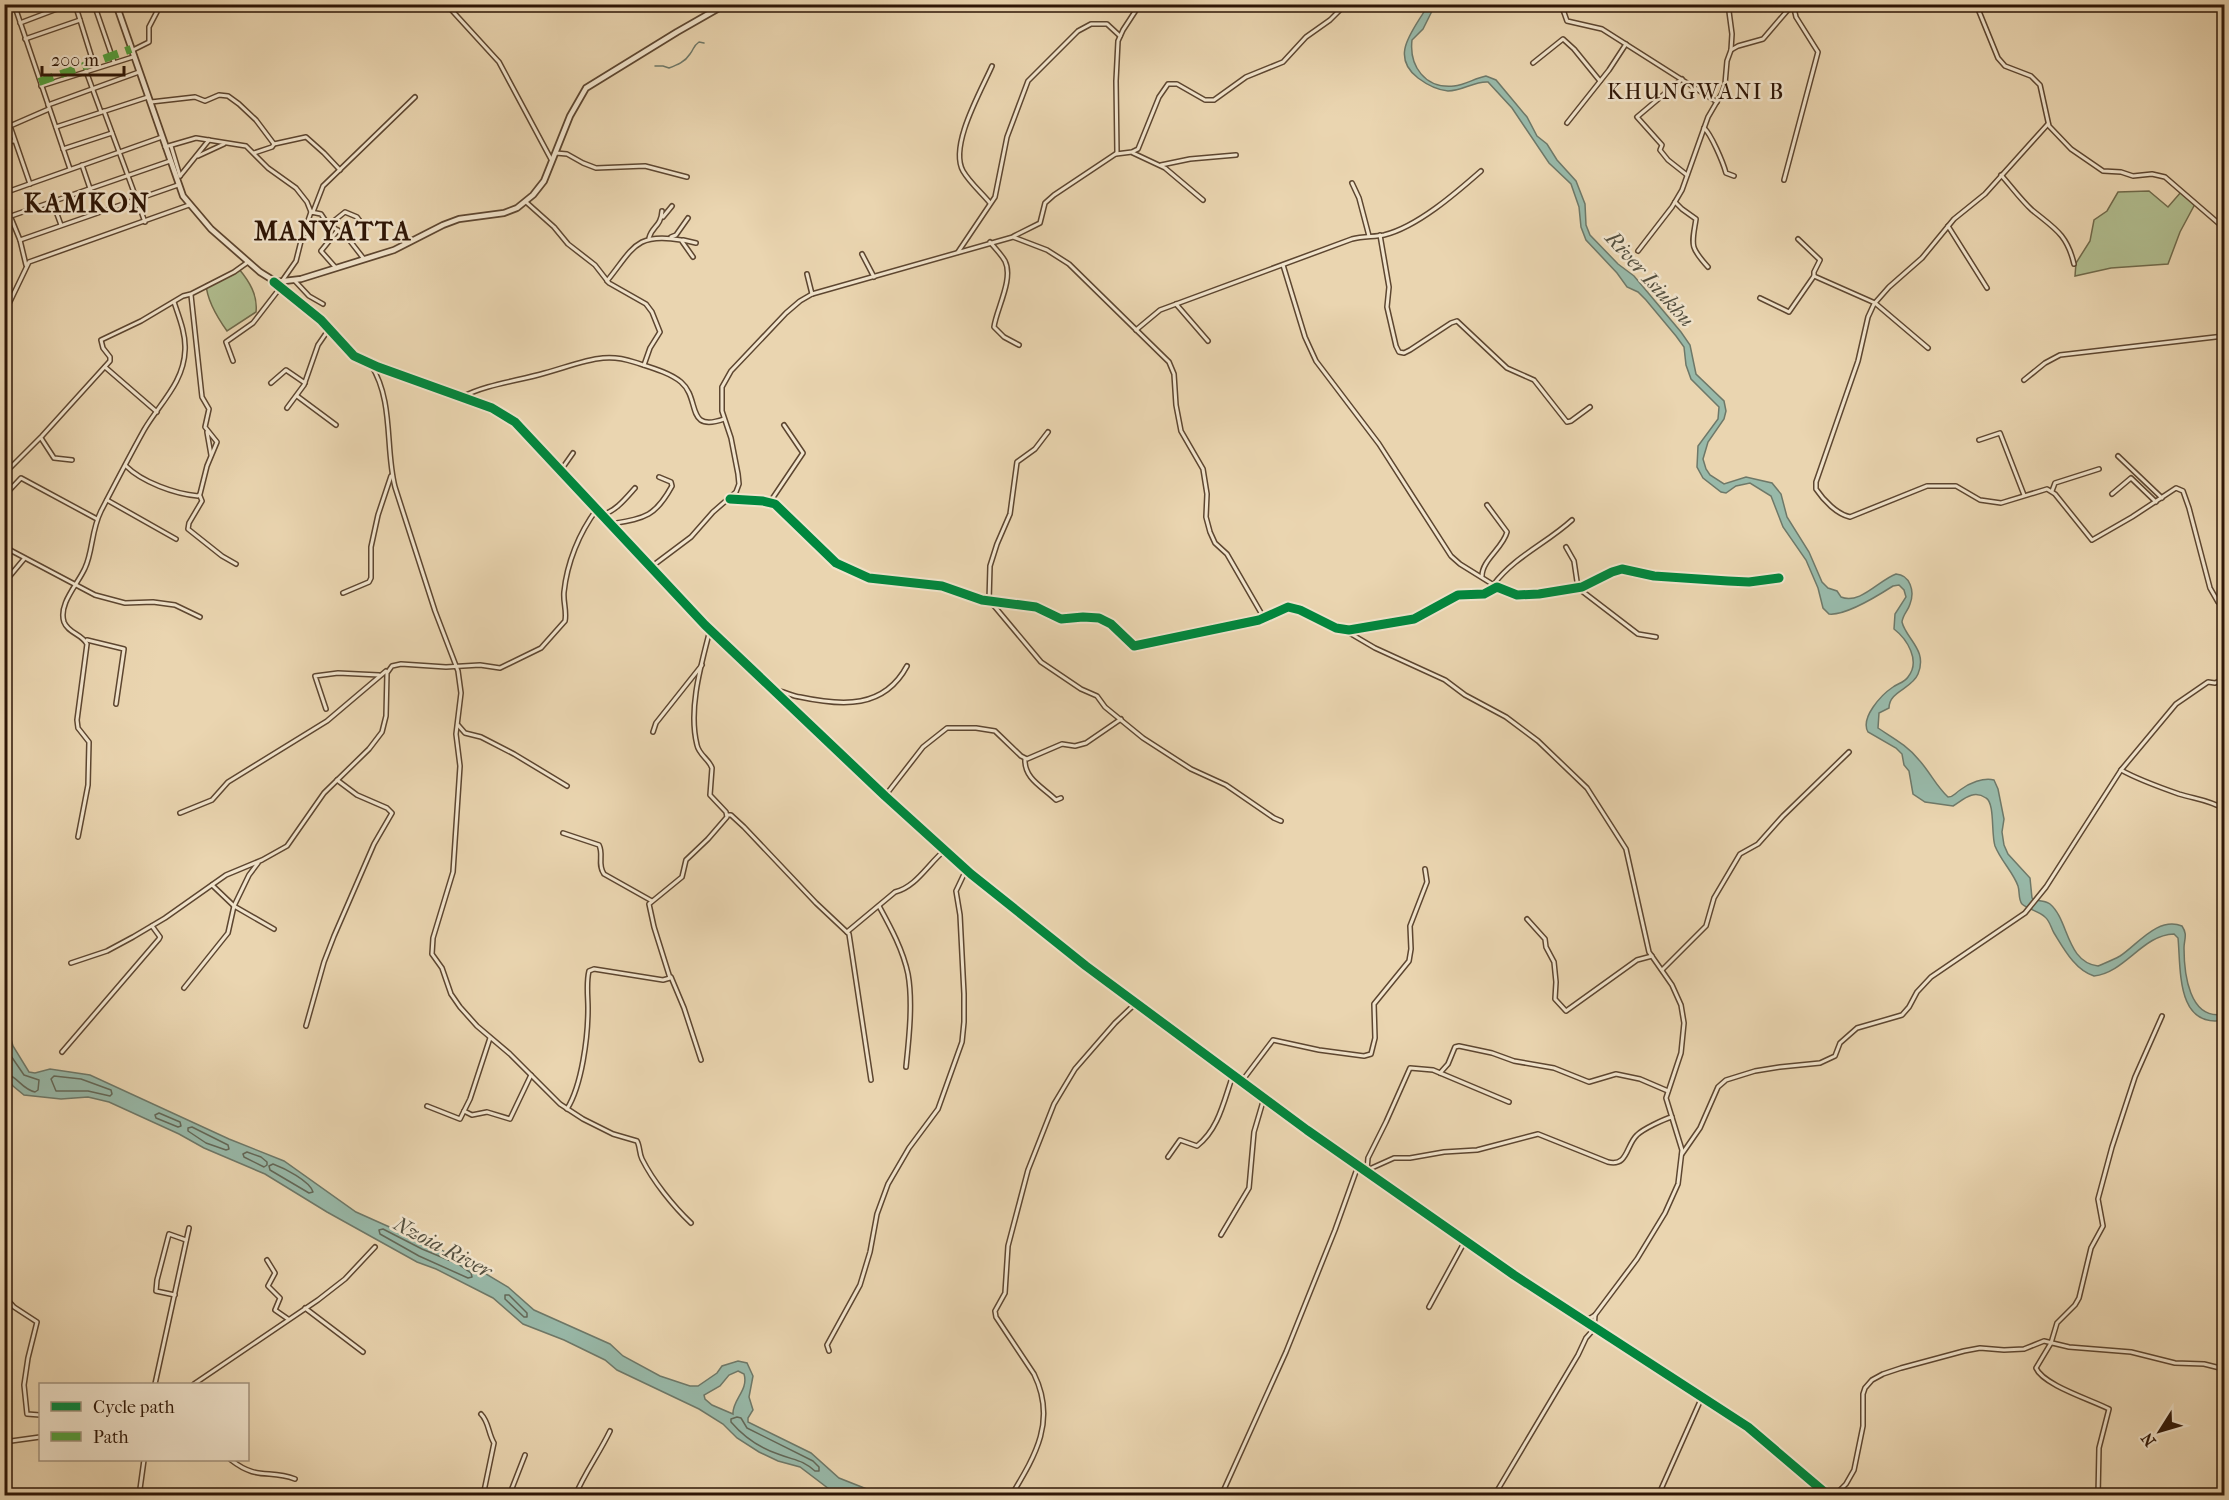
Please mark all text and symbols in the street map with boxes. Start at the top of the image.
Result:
scale bar [42,39,124,77]
text: 200 m [51,50,99,71]
district label: KHUNGWANI B [1607,79,1785,105]
district label: KAMKON [24,188,150,219]
district label: MANYATTA [254,216,412,247]
water label: River Isiukhu [1600,225,1699,332]
water label: Nzoia River [389,1211,497,1284]
legend [39,1383,249,1461]
text: Cycle path [93,1397,174,1418]
north arrow [2130,1401,2190,1461]
text: Path [93,1427,129,1448]
text: N [2137,1428,2160,1450]

